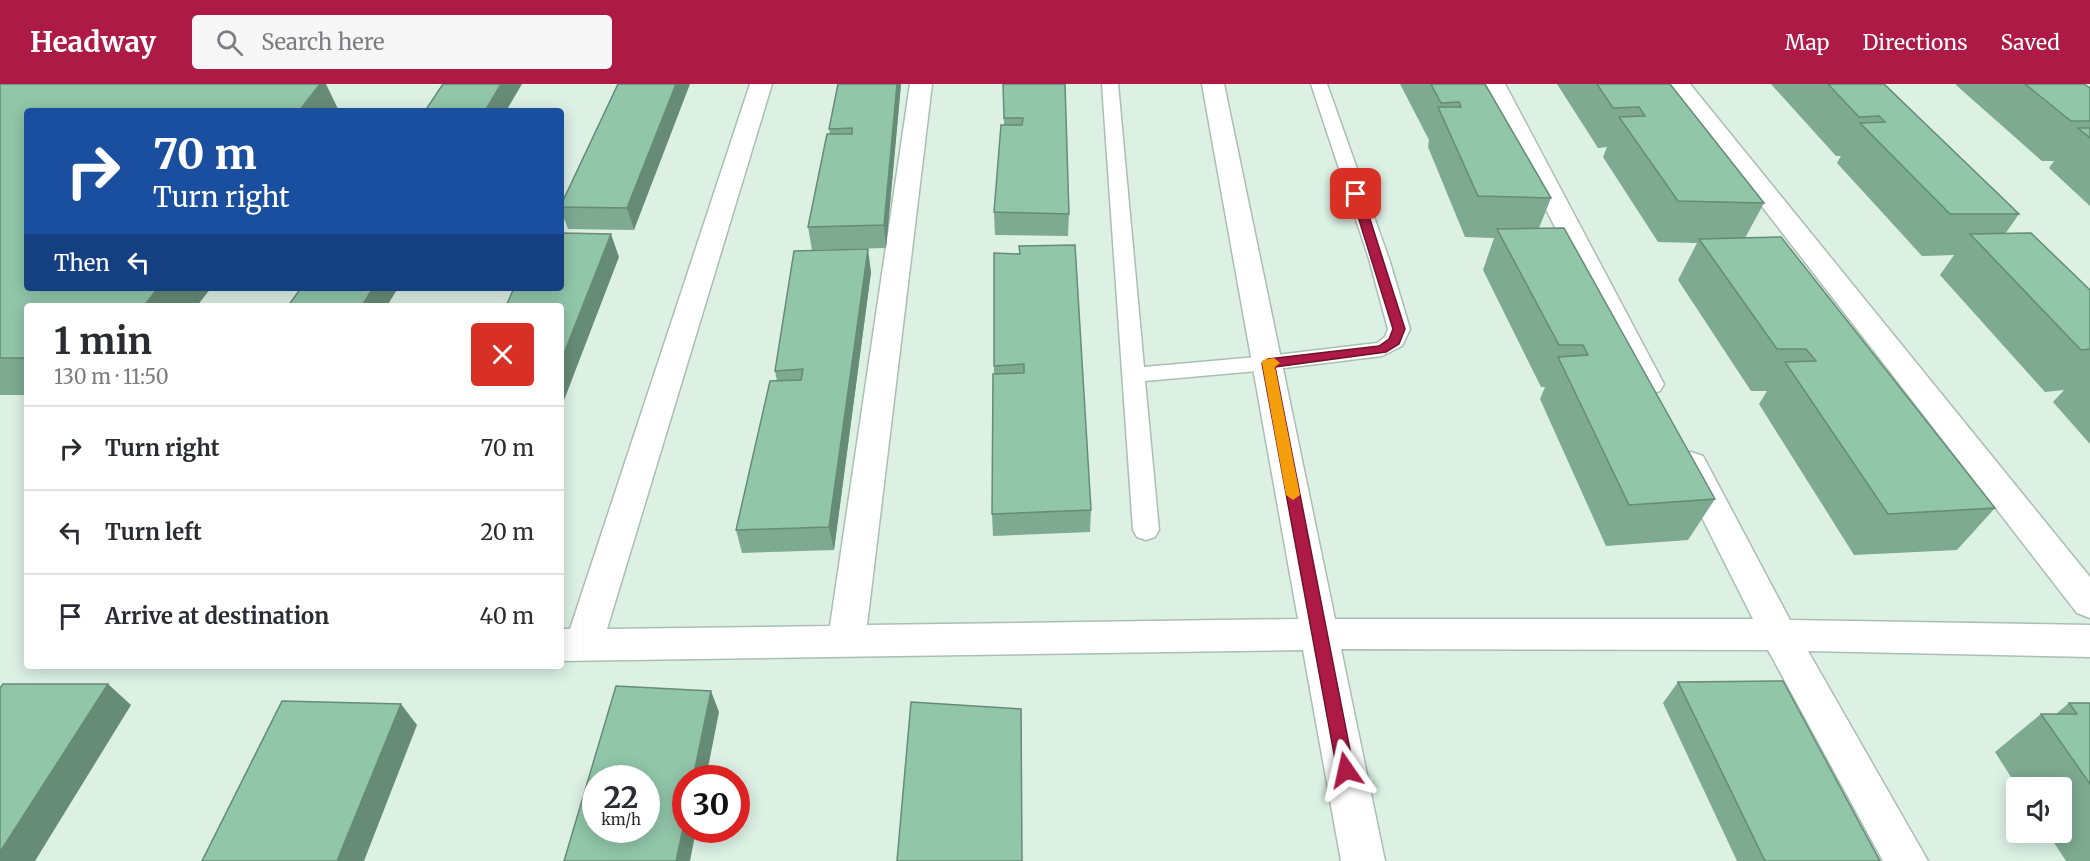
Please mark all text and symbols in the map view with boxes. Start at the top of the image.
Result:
search box [192,15,612,69]
text: Headway [30,24,156,60]
icon: search [213,26,246,59]
text: Search here [261,28,385,56]
text: Map [1785,29,1829,56]
text: Directions [1862,29,1967,56]
text: Saved [2000,29,2060,56]
text: 70 m [153,128,257,180]
icon: right [54,132,132,210]
pin [1330,168,1381,219]
icon: arrive [1339,177,1372,210]
text: Turn right [153,180,290,214]
icon: left [122,246,155,279]
text: Then [54,249,110,277]
text: 1 min [54,319,152,364]
button: close [471,323,534,386]
text: 130 m · 11:50 [54,364,169,389]
icon: right [54,432,87,465]
text: Turn right [105,434,219,462]
text: 70 m [481,434,534,462]
icon: left [54,516,87,549]
text: Turn left [105,518,202,546]
text: 20 m [480,518,534,546]
icon: arrive [54,600,87,633]
text: Arrive at destination [105,602,329,630]
text: 40 m [479,602,534,630]
position arrow [1314,738,1378,802]
speed limit sign: 30 [672,765,750,843]
map controls [2006,777,2072,843]
button: sound [2006,777,2072,843]
text: 22 [604,778,638,816]
text: km/h [601,810,641,829]

